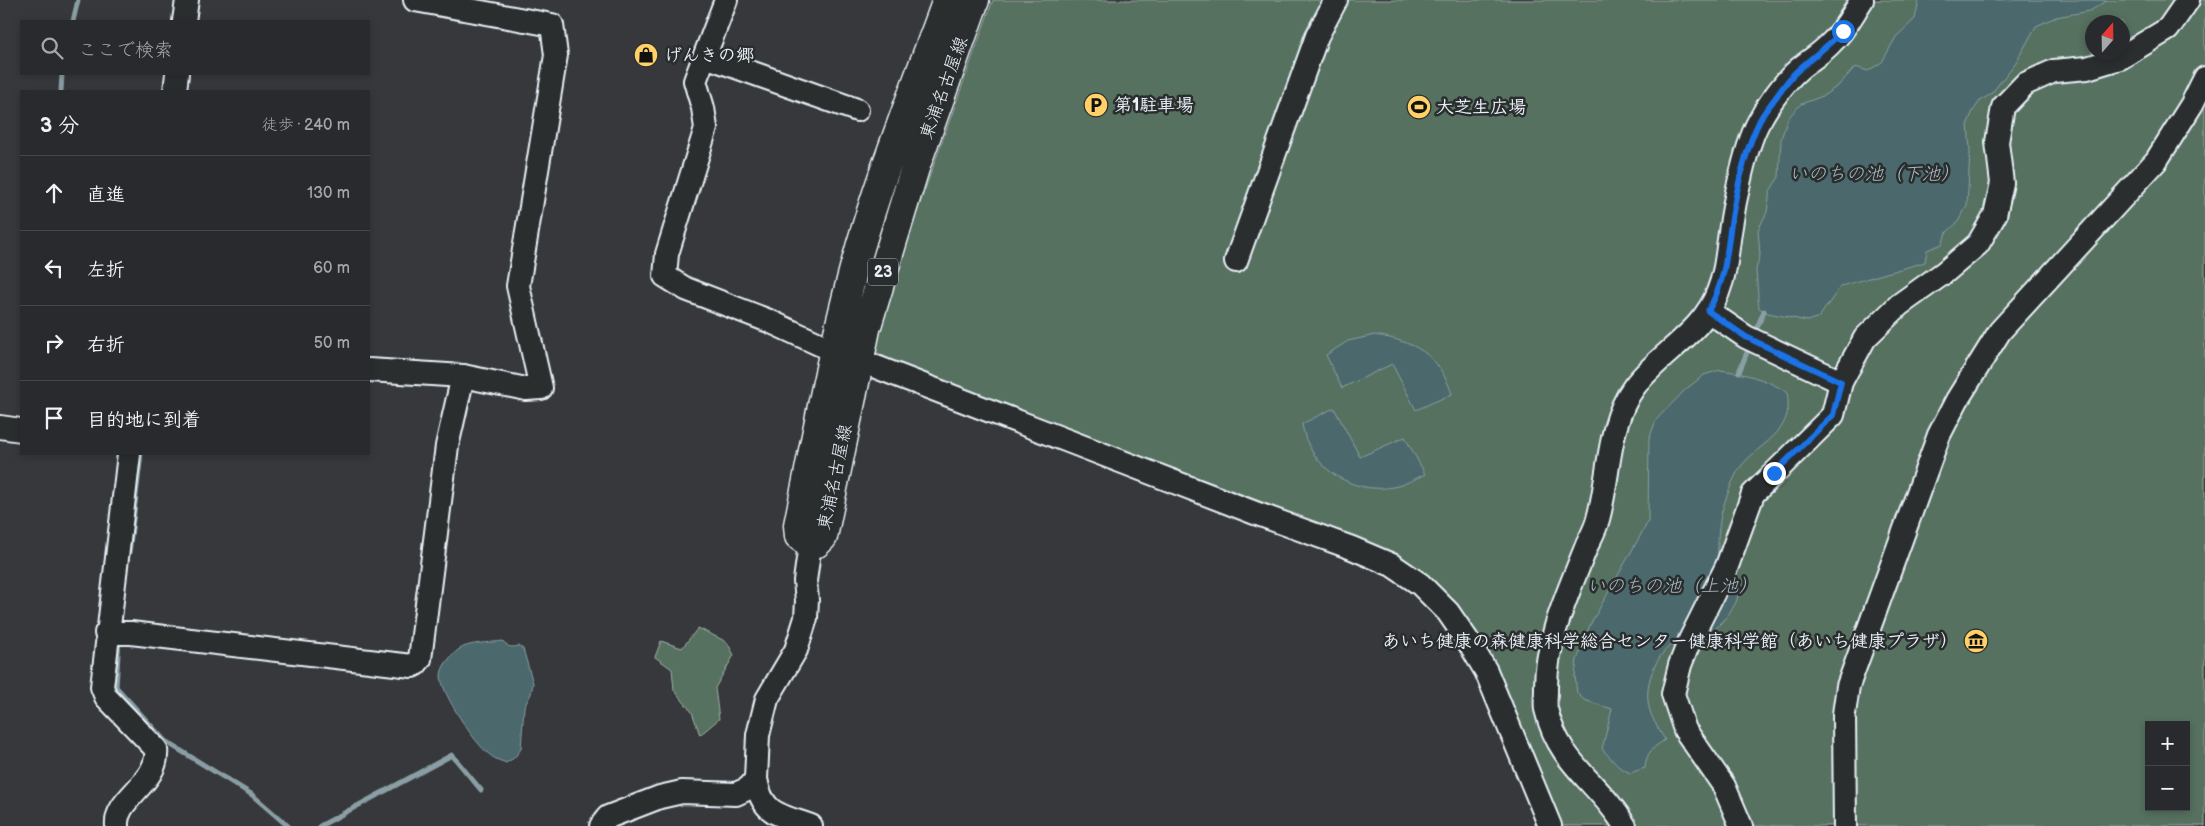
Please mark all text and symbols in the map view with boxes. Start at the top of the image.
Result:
north arrow [2085,15,2130,60]
search box [20,20,370,75]
route start [1832,20,1855,43]
icon: search [38,34,66,62]
street label: 東浦名古屋線 [916,34,972,142]
text: ここで検索 [78,39,173,62]
shop icon: げんきの郷 [633,42,659,68]
place label: げんきの郷 [664,45,754,66]
parking icon: 第1駐車場 [1083,92,1109,118]
sports icon: 大芝生広場 [1406,94,1432,120]
place label: 第1駐車場 [1114,95,1194,116]
place label: 大芝生広場 [1436,97,1526,118]
text: 3 分 [40,113,79,138]
text: 徒歩 · 240 m [262,116,350,135]
water label: いのちの池（下池） [1788,163,1960,186]
icon: ahead [40,179,68,207]
text: 直進 [87,184,125,207]
text: 130 m [307,184,350,203]
icon: left [40,254,68,282]
road number: 23 [868,258,898,286]
text: 左折 [87,259,125,282]
text: 60 m [313,259,350,278]
icon: right [40,329,68,357]
text: 右折 [87,334,125,357]
text: 50 m [314,334,350,353]
icon: arrive [40,404,68,432]
text: 目的地に到着 [87,409,201,432]
street label: 東浦名古屋線 [814,422,856,532]
route end [1763,462,1786,485]
water label: いのちの池（上池） [1586,575,1758,598]
museum icon: あいち健康の森健康科学総合センター健康科学館（あいち健康プラザ） [1963,628,1989,654]
place label: あいち健康の森健康科学総合センター健康科学館（あいち健康プラザ） [1382,631,1958,652]
map controls [2145,721,2190,811]
button: + [2145,721,2190,766]
button: − [2145,766,2190,811]

